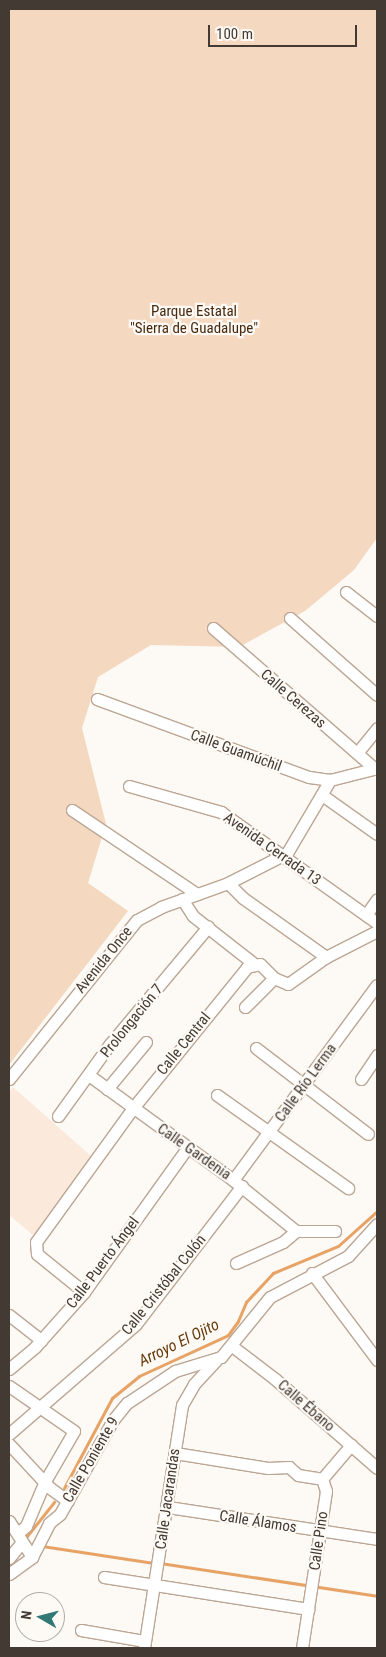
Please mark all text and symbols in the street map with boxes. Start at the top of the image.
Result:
scale bar [211,15,360,47]
text: 100 m [216,25,253,43]
park label: Parque Estatal "Sierra de Guadalupe" [130,302,258,337]
street label: Calle Cerezas [257,666,329,732]
street label: Calle Guamúchil [188,726,284,776]
street label: Avenida Cerrada 13 [220,809,324,889]
street label: Avenida Once [72,923,136,997]
street label: Prolongación 7 [97,981,167,1061]
street label: Calle Central [153,1009,215,1079]
street label: Calle Río Lerma [271,1040,341,1126]
street label: Calle Gardenia [154,1120,234,1184]
street label: Calle Puerto Ángel [63,1214,143,1312]
street label: Calle Cristóbal Colón [118,1231,210,1339]
water label: Arroyo El Ojito [136,1315,222,1371]
street label: Calle Ébano [274,1376,338,1436]
street label: Calle Poniente 9 [59,1414,123,1506]
street label: Calle Jacarandas [152,1447,184,1551]
street label: Calle Álamos [218,1507,298,1537]
street label: Calle Pino [306,1510,332,1572]
north arrow [15,1592,65,1642]
text: N [18,1610,35,1620]

